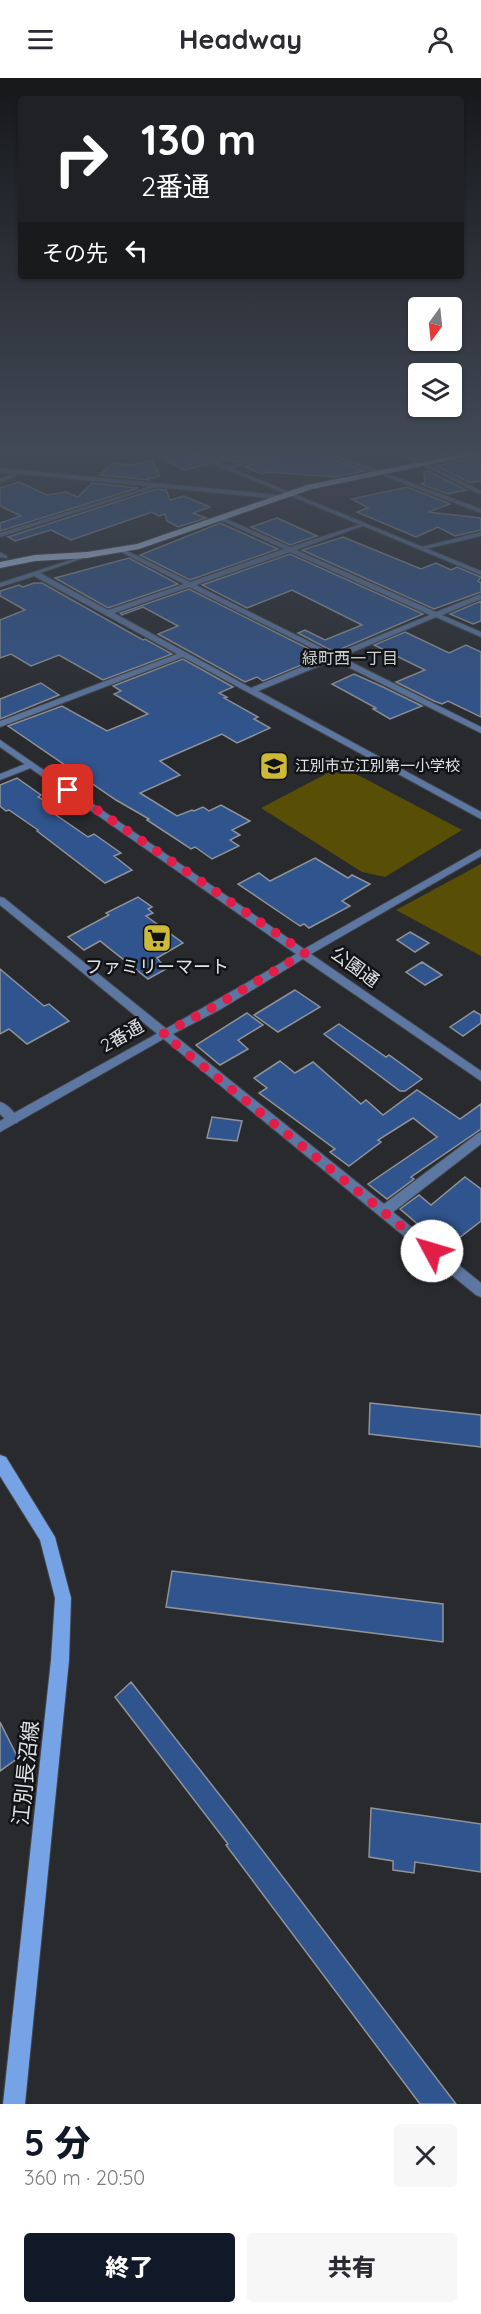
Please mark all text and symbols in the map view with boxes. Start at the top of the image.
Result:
text: Headway [179,22,302,56]
icon: menu [24,23,57,56]
icon: person [424,23,457,56]
text: 130 m [141,113,256,166]
icon: right [42,120,120,198]
text: 2番通 [141,169,210,203]
icon: left [120,234,153,267]
text: その先 [42,239,108,267]
north arrow [408,297,462,351]
map controls [408,297,462,417]
button: layers [408,363,462,417]
district label: 緑町西一丁目 [302,648,398,668]
school or university icon: 江別市立江別第一小学校 [258,750,290,782]
place label: 江別市立江別第一小学校 [295,756,460,775]
pin [42,764,93,815]
icon: arrive [51,773,84,806]
supermarket icon: ファミリーマート [141,922,173,954]
street label: 公園通 [327,941,384,992]
place label: ファミリーマート [85,955,229,978]
street label: 2番通 [96,1014,147,1057]
position arrow [400,1219,464,1283]
street label: 江別長沼線 [7,1719,43,1826]
text: 5 分 [24,2120,91,2165]
button: close [394,2124,457,2187]
text: 360 m · 20:50 [24,2165,145,2190]
button: 終了 [24,2233,235,2302]
button: 共有 [247,2233,457,2302]

